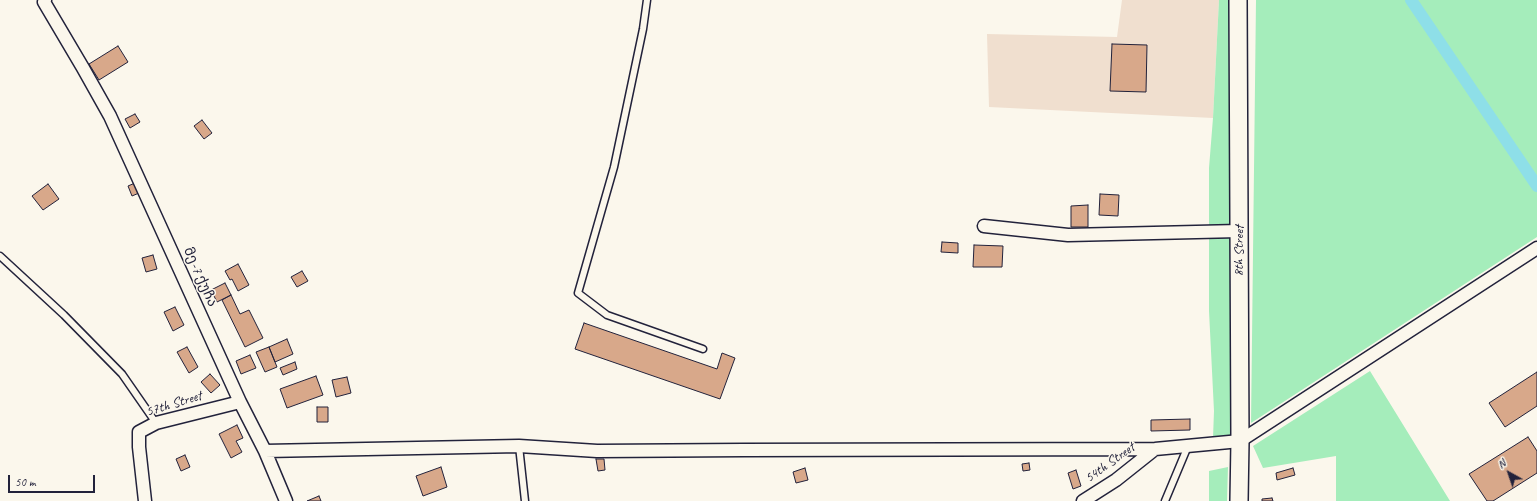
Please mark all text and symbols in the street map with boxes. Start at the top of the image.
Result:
street label: 8th Street [1231,225,1247,277]
street label: მე-7 ქუჩა [179,245,221,309]
street label: 57th Street [144,388,204,420]
street label: 54th Street [1082,439,1138,487]
north arrow [1489,453,1529,493]
text: N [1494,456,1508,471]
scale bar [10,467,97,493]
text: 50 m [15,474,35,490]

